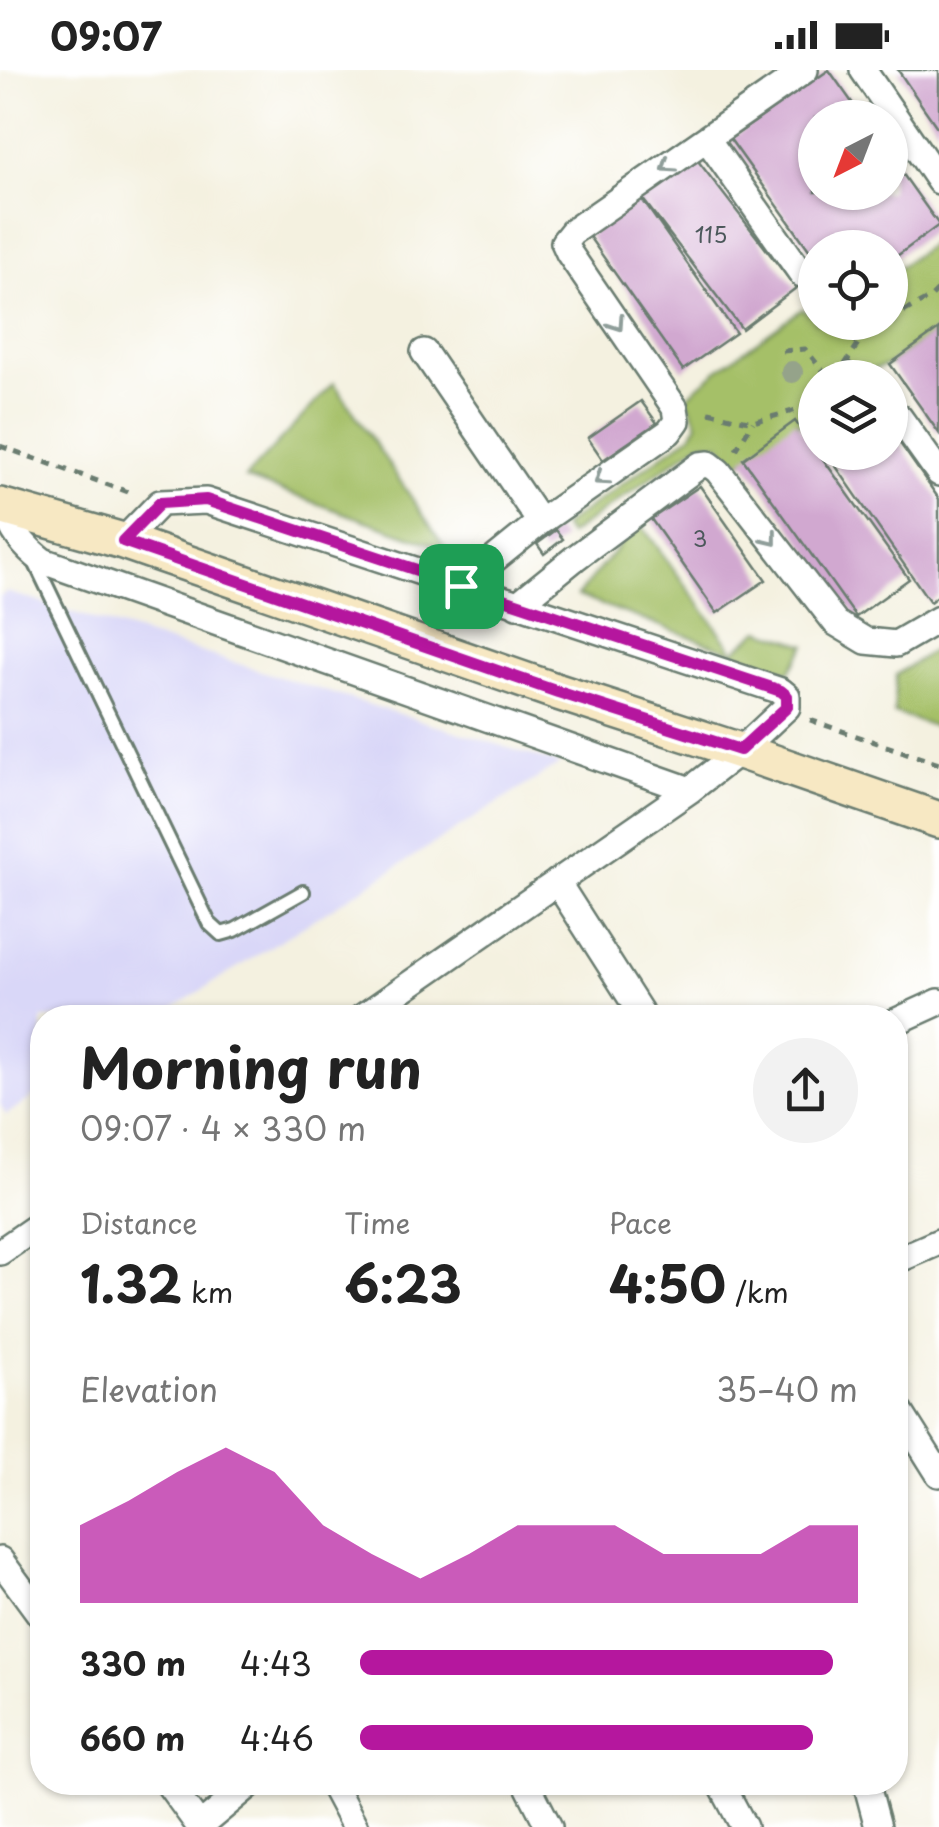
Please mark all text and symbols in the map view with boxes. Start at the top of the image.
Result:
text: 09:07 [50,7,162,64]
north arrow [798,100,908,210]
map controls [798,100,908,470]
one-way arrow [661,154,680,172]
house number: 115 [695,217,727,250]
button: locate [798,230,908,340]
one-way arrow [605,312,623,331]
button: layers [798,360,908,470]
one-way arrow [594,467,613,485]
house number: 3 [693,521,707,554]
one-way arrow [759,528,777,546]
pin [419,544,504,629]
icon: arrive [434,559,489,614]
text: Morning run [80,1025,422,1108]
button: share [753,1038,858,1143]
text: 09:07 · 4 × 330 m [80,1104,366,1152]
text: Distance [80,1201,198,1244]
text: Time [344,1201,411,1244]
text: Pace [609,1201,672,1244]
text: 1.32 [80,1244,182,1320]
text: 6:23 [344,1244,462,1320]
text: 4:50 [609,1244,726,1320]
text: km [182,1270,233,1313]
text: /km [726,1270,789,1313]
text: Elevation [80,1365,218,1413]
text: 35–40 m [716,1365,858,1413]
text: 330 m [80,1639,186,1687]
text: 4:43 [240,1639,312,1687]
text: 660 m [80,1714,185,1762]
text: 4:46 [240,1714,314,1762]

